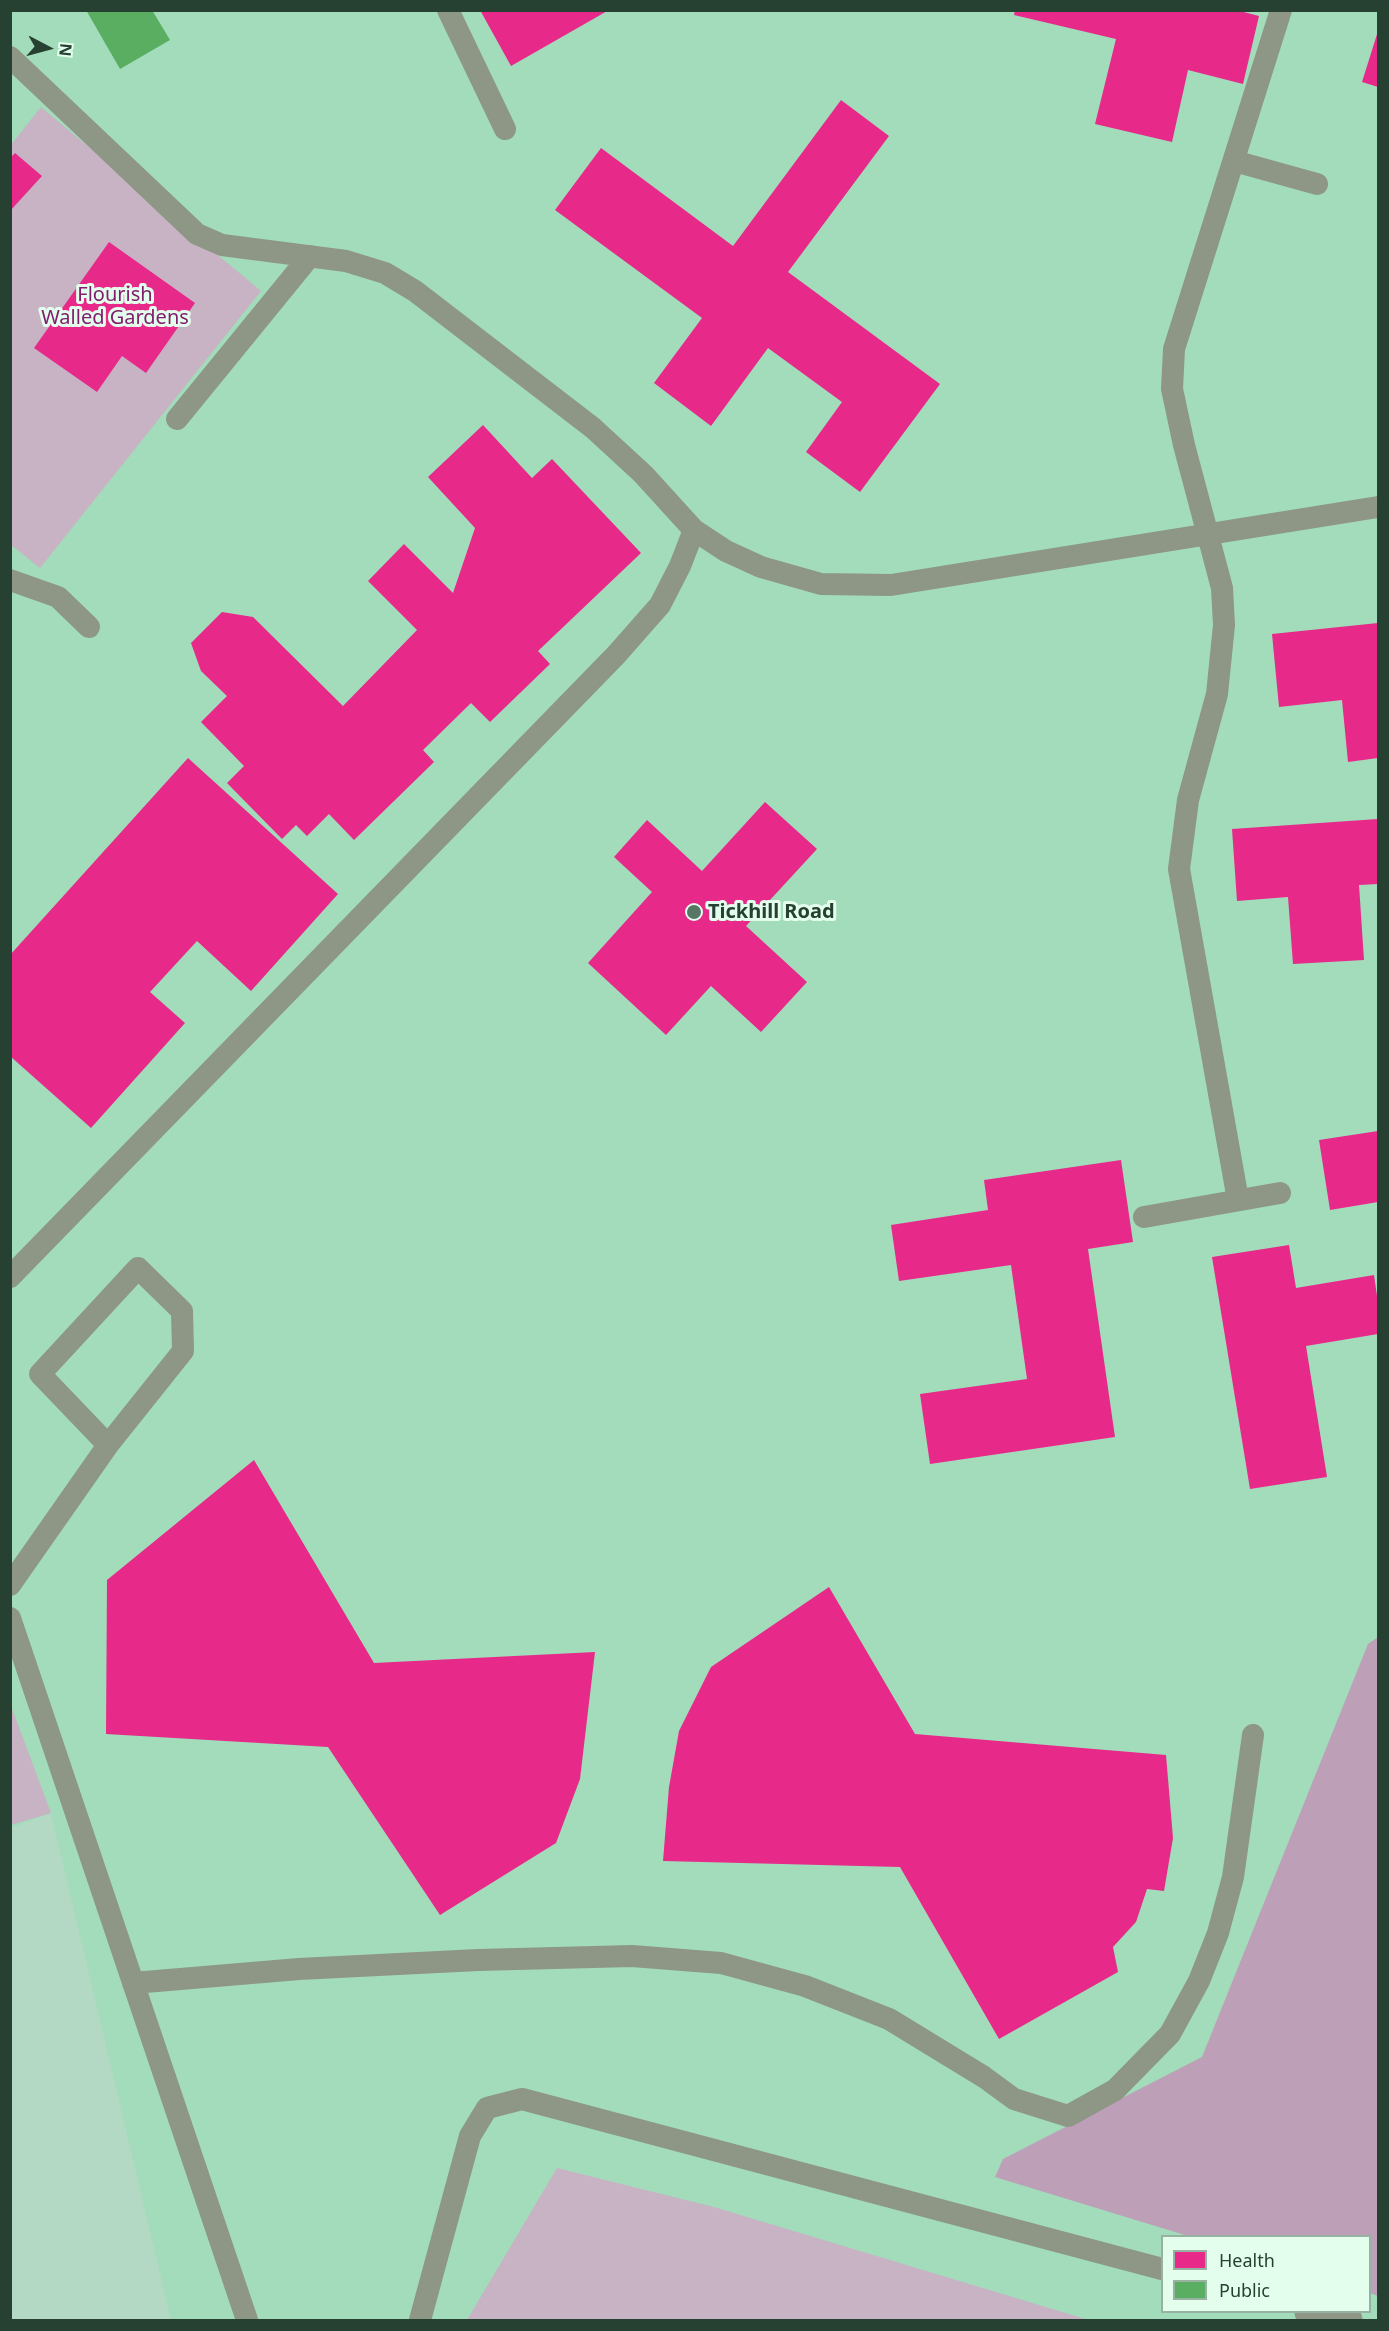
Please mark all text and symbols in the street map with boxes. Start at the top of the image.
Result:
north arrow [18,18,78,78]
text: N [54,42,78,57]
park label: Flourish Walled Gardens [41,283,189,330]
place label: Tickhill Road [708,900,835,924]
marker: Tickhill Road [685,903,703,921]
legend [1161,2235,1371,2313]
text: Health [1219,2248,1275,2272]
text: Public [1219,2278,1270,2302]

